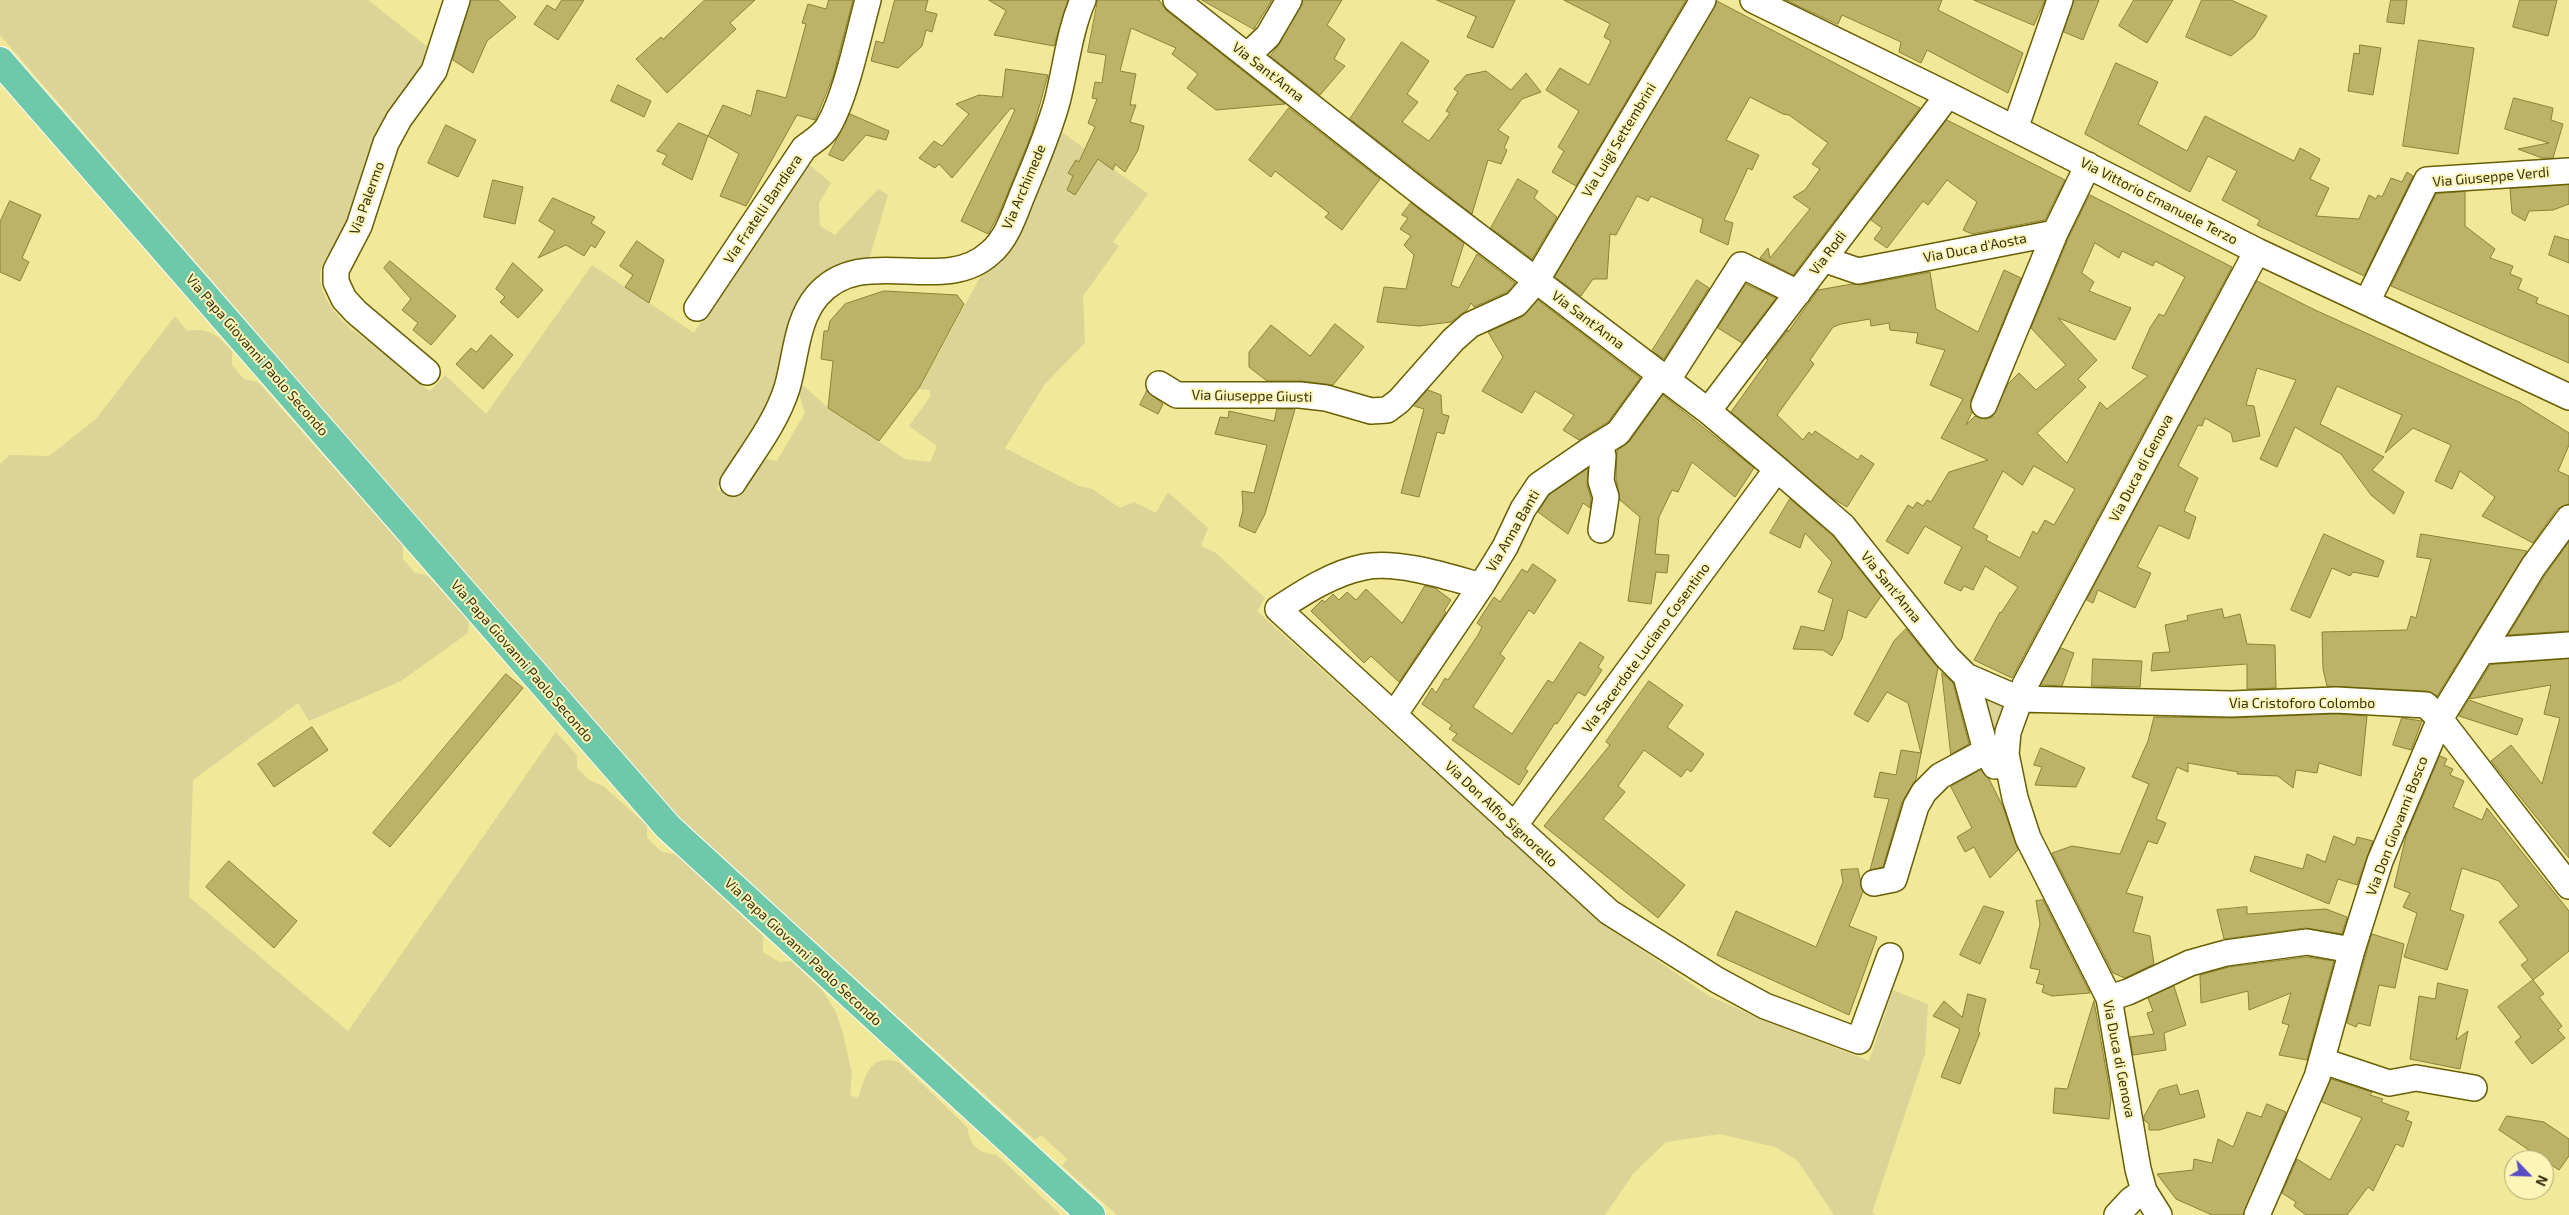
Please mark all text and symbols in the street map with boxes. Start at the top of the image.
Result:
street label: Via Sant'Anna [1229,39,1307,105]
street label: Via Luigi Settembrini [1578,80,1660,200]
street label: Via Archimede [999,142,1049,232]
street label: Via Fratelli Bandiera [720,151,806,267]
street label: Via Vittorio Emanuele Terzo [2077,154,2241,248]
street label: Via Palermo [346,159,388,237]
street label: Via Giuseppe Verdi [2432,164,2550,190]
street label: Via Rodi [1806,228,1850,278]
street label: Via Duca d'Aosta [1922,230,2028,266]
street label: Via Papa Giovanni Paolo Secondo [182,271,332,439]
street label: Via Sant'Anna [1548,287,1628,353]
street label: Via Giuseppe Giusti [1192,387,1312,405]
street label: Via Duca di Genova [2105,411,2177,525]
street label: Via Anna Banti [1483,487,1543,575]
street label: Via Sant'Anna [1857,548,1925,626]
street label: Via Sacerdote Luciano Cosentino [1579,560,1713,736]
street label: Via Papa Giovanni Paolo Secondo [447,577,597,745]
street label: Via Cristoforo Colombo [2229,695,2375,711]
street label: Via Don Giovanni Bosco [2363,754,2431,898]
street label: Via Don Alfio Signorello [1441,757,1561,871]
street label: Via Papa Giovanni Paolo Secondo [721,875,885,1029]
street label: Via Duca di Genova [2099,999,2139,1119]
north arrow [2504,1150,2554,1200]
text: N [2532,1173,2552,1189]

